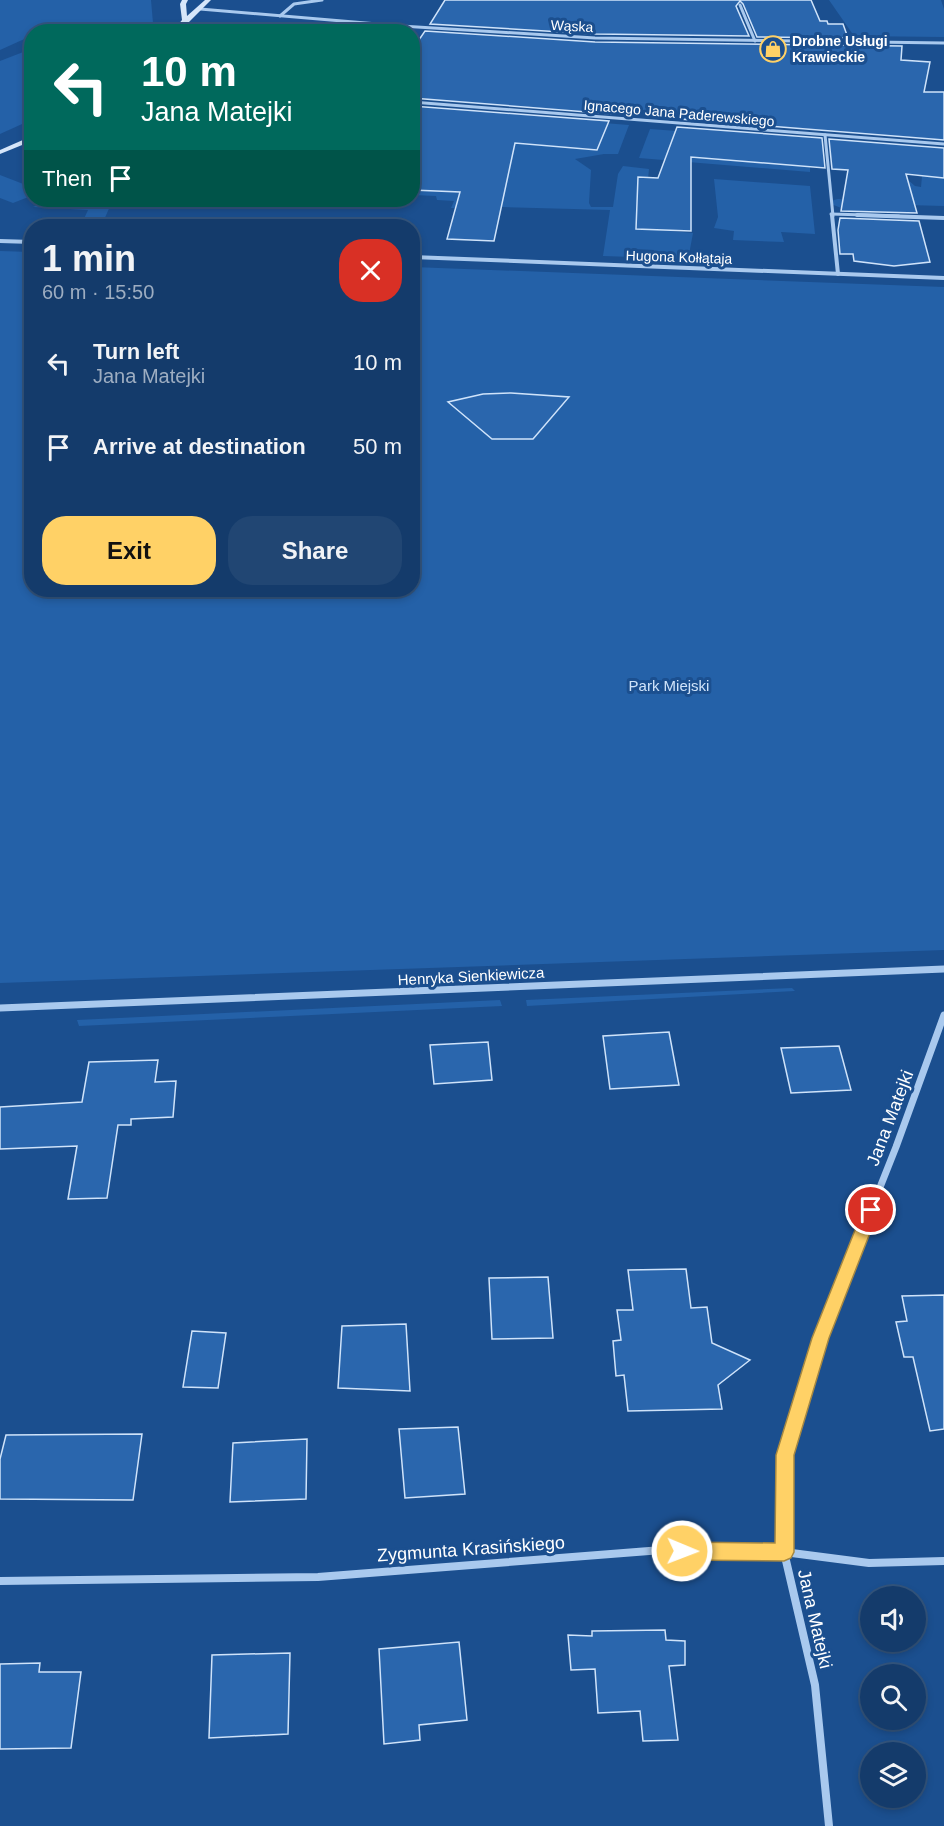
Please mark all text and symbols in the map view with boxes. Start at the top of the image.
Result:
street label: Wąska [550,17,594,35]
place label: Drobne Usługi Krawieckie [792,33,888,65]
shop icon: Drobne Usługi Krawieckie [758,34,788,64]
icon: left [42,48,120,126]
text: 10 m [141,48,237,95]
text: Jana Matejki [141,97,293,127]
street label: Ignacego Jana Paderewskiego [583,97,775,129]
icon: arrive [104,162,137,195]
text: Then [42,166,92,191]
text: 1 min [42,238,136,279]
button: close [339,239,402,302]
street label: Hugona Kołłątaja [625,247,733,267]
text: 60 m · 15:50 [42,281,154,303]
text: Turn left [93,339,179,364]
icon: left [42,347,75,380]
text: 10 m [353,350,402,375]
text: Jana Matejki [93,365,205,387]
icon: arrive [42,431,75,464]
text: Arrive at destination [93,434,306,459]
text: 50 m [353,434,402,459]
button: Exit [42,516,216,585]
button: Share [228,516,402,585]
park label: Park Miejski [629,677,709,694]
street label: Henryka Sienkiewicza [397,964,545,988]
street label: Jana Matejki [863,1067,917,1169]
pin [845,1184,896,1235]
icon: arrive [854,1193,887,1226]
position arrow [650,1519,714,1583]
street label: Zygmunta Krasińskiego [376,1532,566,1566]
street label: Jana Matejki [794,1568,836,1670]
map controls [860,1586,926,1808]
button: sound [860,1586,926,1652]
button: search [860,1664,926,1730]
button: layers [860,1742,926,1808]

